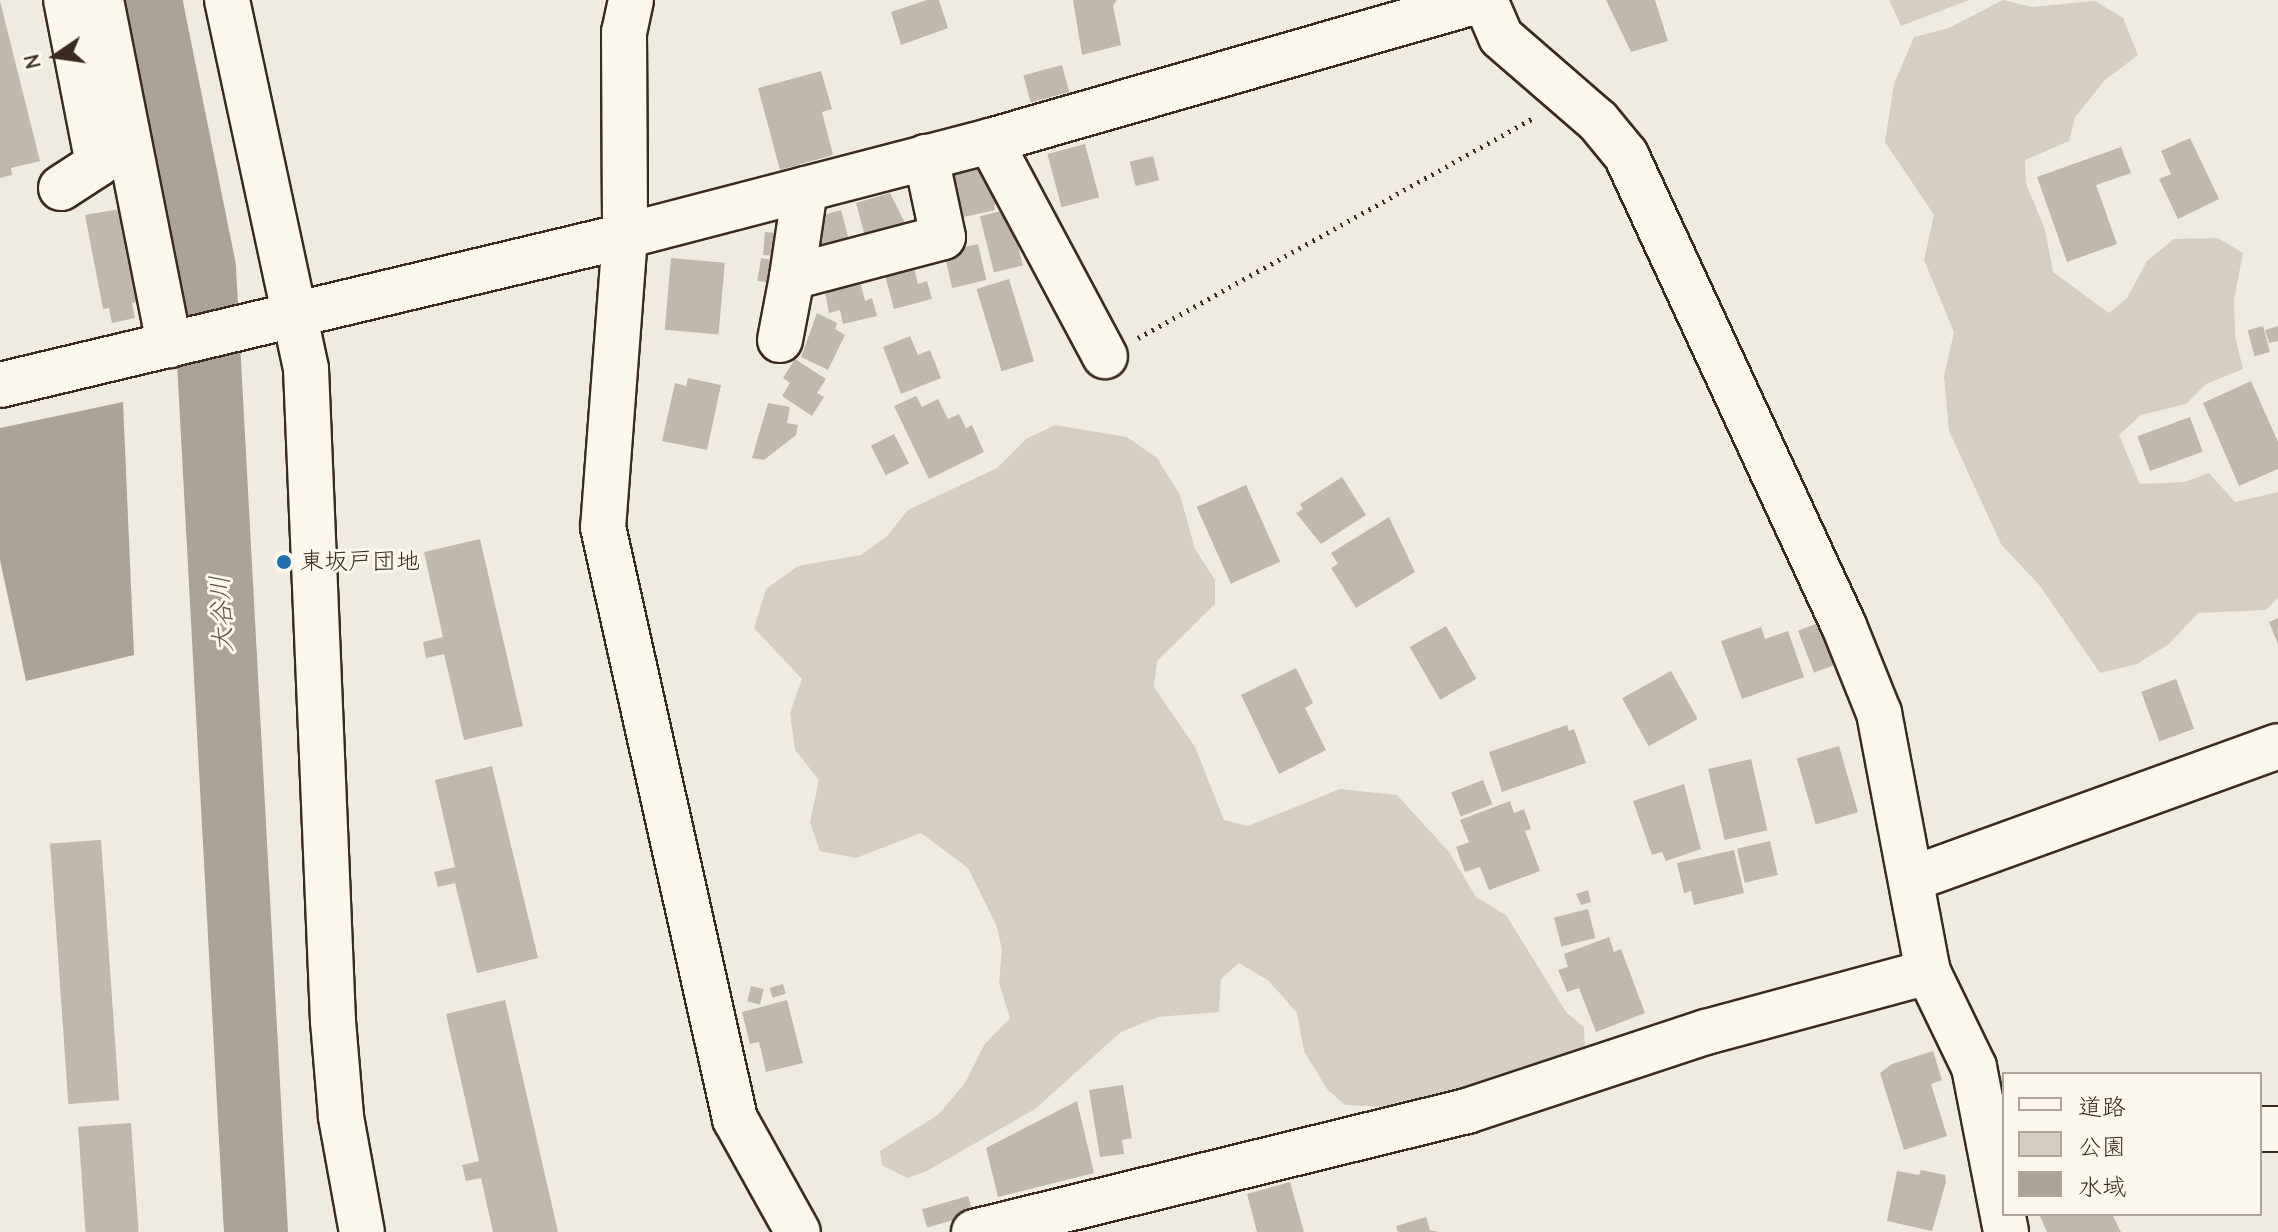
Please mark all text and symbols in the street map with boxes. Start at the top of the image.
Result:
north arrow [16,16,96,96]
text: N [18,51,47,71]
place label: 東坂戸団地 [300,548,420,576]
marker: 東坂戸団地 [275,553,293,571]
water label: 大谷川 [205,574,241,654]
legend [2002,1072,2262,1216]
text: 道路 [2078,1093,2126,1121]
text: 公園 [2078,1133,2126,1161]
text: 水域 [2078,1173,2126,1201]

